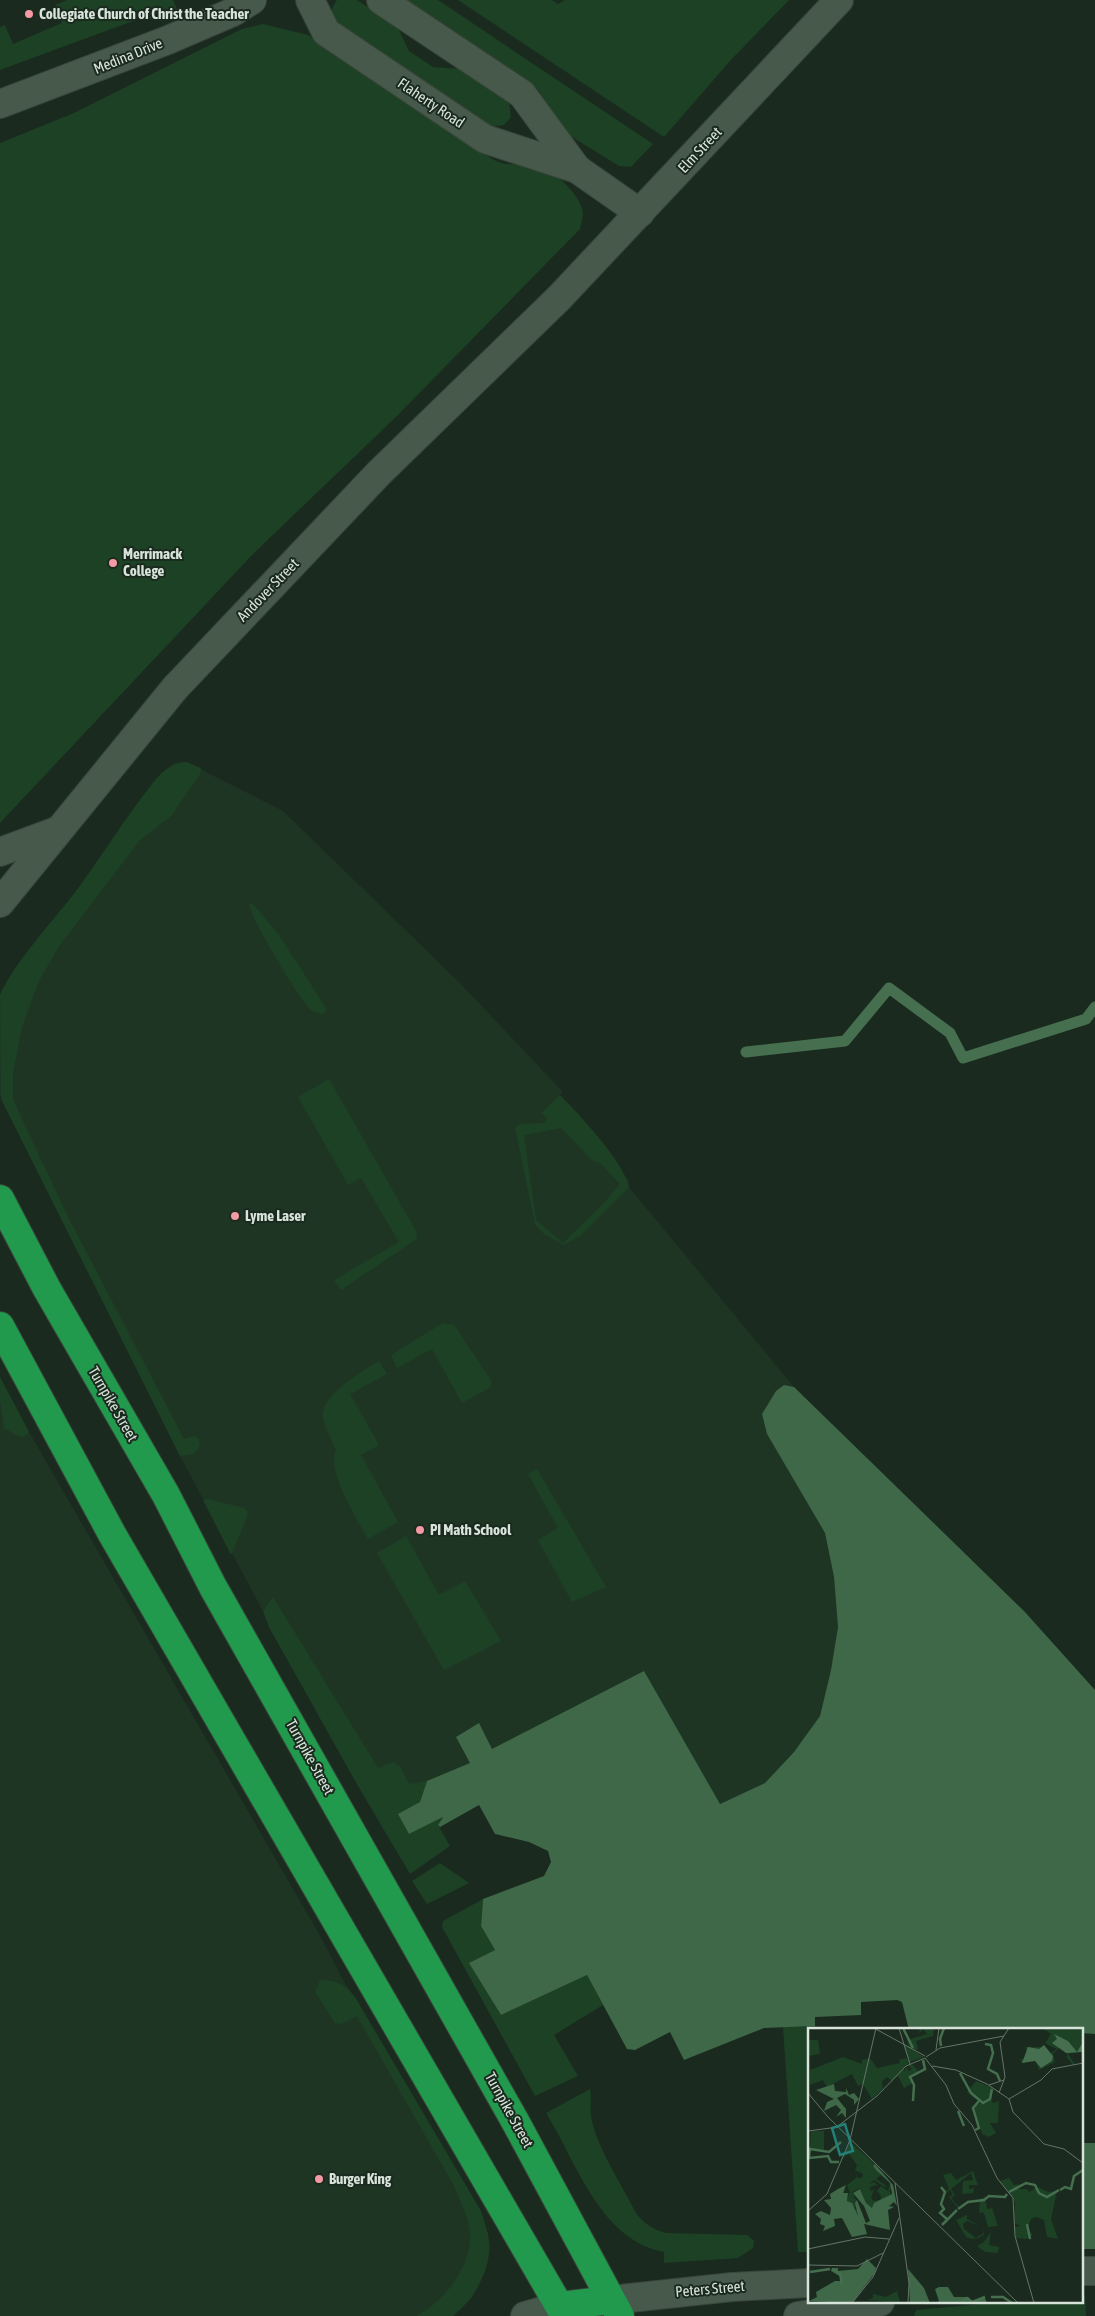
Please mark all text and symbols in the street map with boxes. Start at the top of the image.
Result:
place label: Collegiate Church of Christ the Teacher [39,5,249,22]
marker: Collegiate Church of Christ the Teacher [23,8,35,20]
street label: Medina Drive [91,34,165,77]
street label: Flaherty Road [395,74,468,131]
street label: Elm Street [674,123,725,176]
place label: Merrimack College [123,545,182,579]
street label: Andover Street [233,555,302,625]
marker: Merrimack College [107,557,119,569]
place label: Lyme Laser [245,1207,306,1224]
marker: Lyme Laser [229,1210,241,1222]
street label: Turnpike Street [85,1363,142,1444]
place label: PI Math School [430,1521,512,1538]
marker: PI Math School [414,1524,426,1536]
street label: Turnpike Street [283,1716,338,1797]
inset map [808,2028,1082,2304]
street label: Turnpike Street [482,2069,537,2150]
place label: Burger King [329,2170,392,2187]
marker: Burger King [313,2173,325,2185]
street label: Peters Street [675,2277,745,2300]

